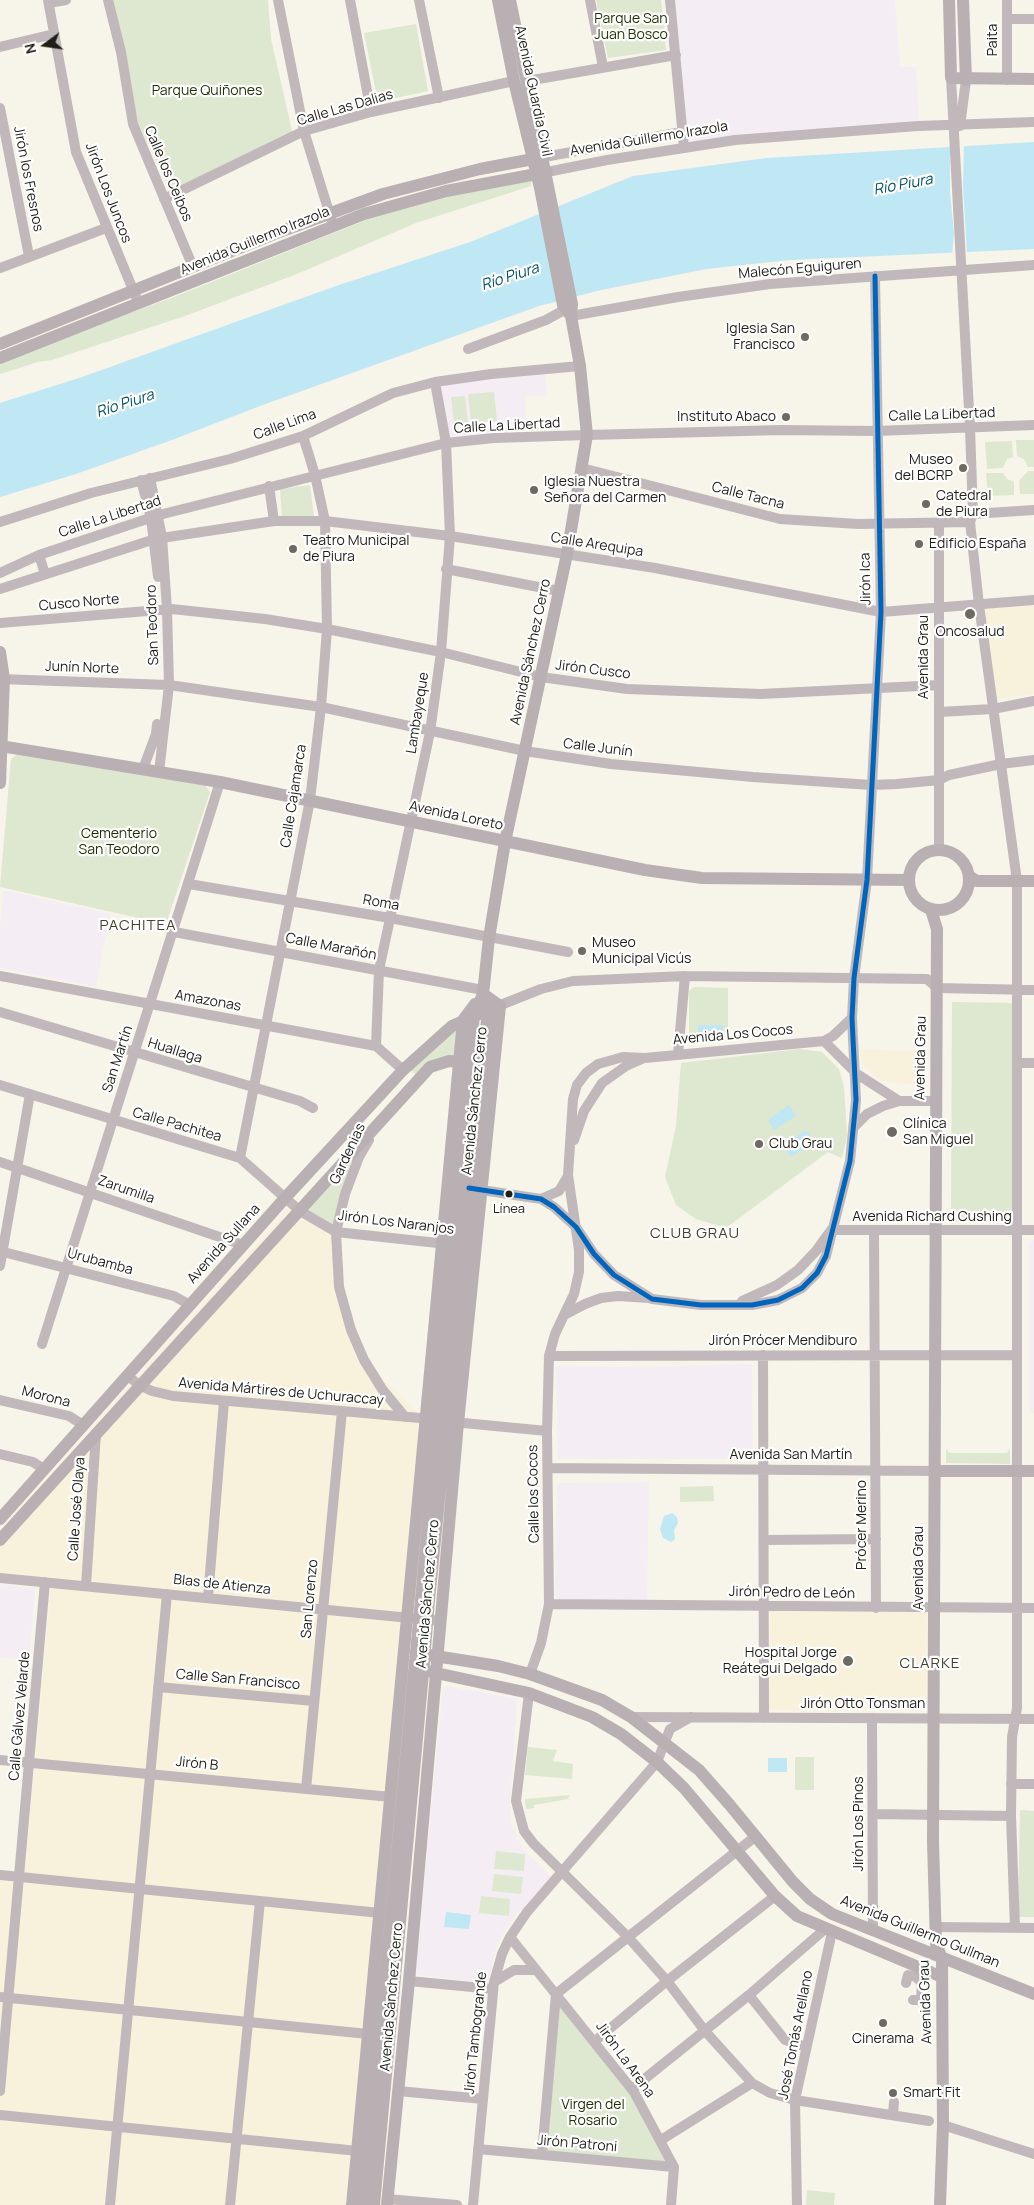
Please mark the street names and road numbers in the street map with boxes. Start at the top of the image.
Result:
street label: Avenida Guardia Civil [511,24,555,158]
street label: Paita [985,24,1001,56]
street label: Calle Las Dalias [295,86,395,130]
street label: Avenida Guillermo Irazola [569,118,729,160]
street label: Calle los Ceibos [140,124,196,224]
street label: Jirón los Fresnos [10,125,46,233]
street label: Jirón Los Juncos [81,141,135,245]
street label: Avenida Guillermo Irazola [178,203,332,279]
street label: Malecón Eguiguren [738,255,862,283]
street label: Calle La Libertad [888,405,996,425]
street label: Calle Lima [251,406,319,444]
street label: Calle La Libertad [453,415,561,437]
street label: Calle Tacna [710,479,786,513]
street label: Calle La Libertad [57,493,163,541]
street label: Calle Arequipa [550,529,644,561]
street label: Jirón Ica [857,552,875,606]
street label: Avenida Sánchez Cerro [507,577,555,727]
street label: San Teodoro [143,584,163,666]
street label: Cusco Norte [38,591,120,615]
street label: Avenida Grau [916,615,932,699]
street label: Jirón Cusco [554,657,632,683]
street label: Junín Norte [45,658,119,678]
street label: Lambayeque [403,671,433,755]
street label: Calle Junín [562,735,634,761]
street label: Calle Cajamarca [278,743,310,849]
street label: Avenida Loreto [407,798,505,834]
street label: Roma [361,892,401,914]
street label: Calle Marañón [284,930,378,964]
street label: Amazonas [174,987,242,1015]
street label: Avenida Grau [912,1016,930,1100]
street label: Avenida Los Cocos [672,1021,794,1049]
street label: San Martín [99,1023,137,1095]
street label: Avenida Sánchez Cerro [459,1026,491,1176]
street label: Huallaga [146,1035,204,1067]
street label: Calle Pachitea [131,1104,223,1146]
street label: Gardenias [327,1121,369,1187]
street label: Zarumilla [95,1172,157,1208]
street label: Avenida Sullana [184,1201,264,1287]
street label: Jirón Los Naranjos [337,1208,455,1238]
street label: Avenida Richard Cushing [852,1209,1012,1225]
street label: Urubamba [65,1245,135,1279]
street label: Jirón Prócer Mendiburo [709,1333,857,1349]
street label: Avenida Mártires de Uchuraccay [178,1375,384,1409]
street label: Morona [20,1383,72,1411]
street label: Calle los Cocos [525,1445,543,1543]
street label: Avenida San Martín [730,1447,852,1463]
street label: Calle José Olaya [65,1457,89,1561]
street label: Prócer Merino [854,1480,870,1570]
street label: Avenida Sánchez Cerro [413,1519,443,1669]
street label: Avenida Grau [911,1526,927,1610]
street label: San Lorenzo [298,1559,322,1639]
street label: Blas de Atienza [173,1572,271,1598]
street label: Jirón Pedro de León [729,1584,855,1602]
street label: Calle Gálvez Velarde [6,1651,34,1781]
street label: Calle San Francisco [175,1666,301,1694]
street label: Jirón Otto Tonsman [801,1696,925,1712]
street label: Jirón B [175,1753,219,1775]
street label: Jirón Los Pinos [851,1776,867,1872]
street label: Avenida Guillermo Gullman [838,1892,1002,1972]
street label: Avenida Sánchez Cerro [377,1922,407,2072]
street label: Avenida Grau [916,1960,936,2044]
street label: José Tomás Arellano [775,1969,817,2101]
street label: Jirón Tambogrande [461,1971,491,2095]
street label: Jirón La Arena [592,2019,658,2101]
street label: Jirón Patroni [536,2132,618,2156]

